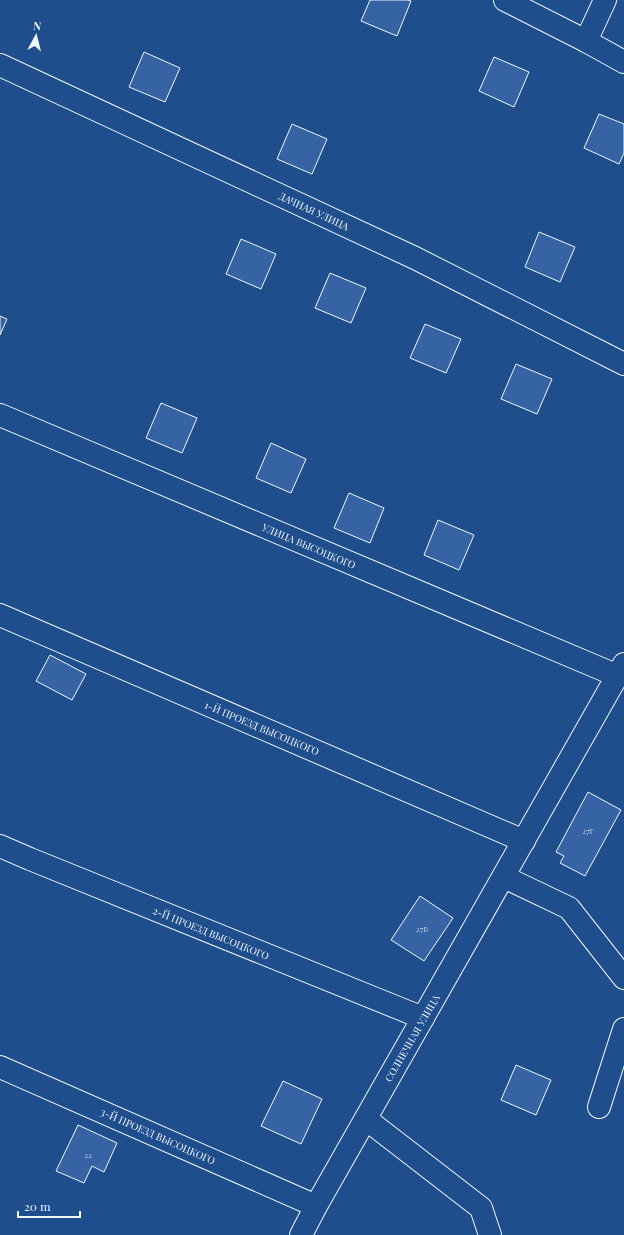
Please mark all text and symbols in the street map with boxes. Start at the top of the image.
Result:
north arrow [16,16,56,56]
text: N [32,18,42,34]
street label: ДАЧНАЯ УЛИЦА [277,189,352,234]
street label: УЛИЦА ВЫСОЦКОГО [259,520,358,572]
street label: 1-Й ПРОЕЗД ВЫСОЦКОГО [203,698,321,758]
house number: 27Г [582,825,594,836]
street label: 2-Й ПРОЕЗД ВЫСОЦКОГО [151,903,271,963]
house number: 27Б [416,923,428,934]
street label: СОЛНЕЧНАЯ УЛИЦА [381,991,443,1084]
street label: 3-Й ПРОЕЗД ВЫСОЦКОГО [99,1104,217,1168]
house number: 22 [84,1149,92,1160]
scale bar [18,1193,80,1219]
text: 20 m [24,1198,51,1214]

